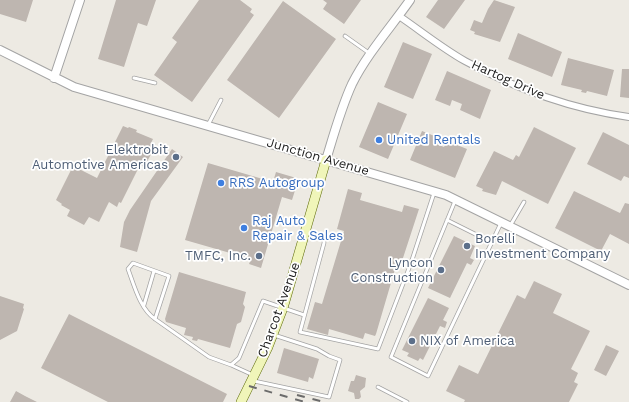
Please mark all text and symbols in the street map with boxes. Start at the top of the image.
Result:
street label: Hartog Drive [469,57,547,103]
place label: United Rentals [387,132,481,148]
street label: Junction Avenue [265,135,371,179]
marker: United Rentals [374,135,384,145]
place label: Elektrobit Automotive Americas [32,142,168,173]
marker: Elektrobit Automotive Americas [171,152,181,162]
place label: RRS Autogroup [229,175,325,191]
marker: RRS Autogroup [216,178,226,188]
place label: Raj Auto Repair & Sales [252,213,343,244]
marker: Raj Auto Repair & Sales [239,223,249,233]
place label: Borelli Investment Company [475,231,610,262]
marker: Borelli Investment Company [462,241,472,251]
place label: TMFC, Inc. [185,248,251,264]
marker: TMFC, Inc. [254,251,264,261]
place label: Lyncon Construction [351,255,433,286]
street label: Charcot Avenue [255,260,303,360]
marker: Lyncon Construction [436,265,446,275]
place label: NIX of America [420,333,515,349]
marker: NIX of America [407,336,417,346]

